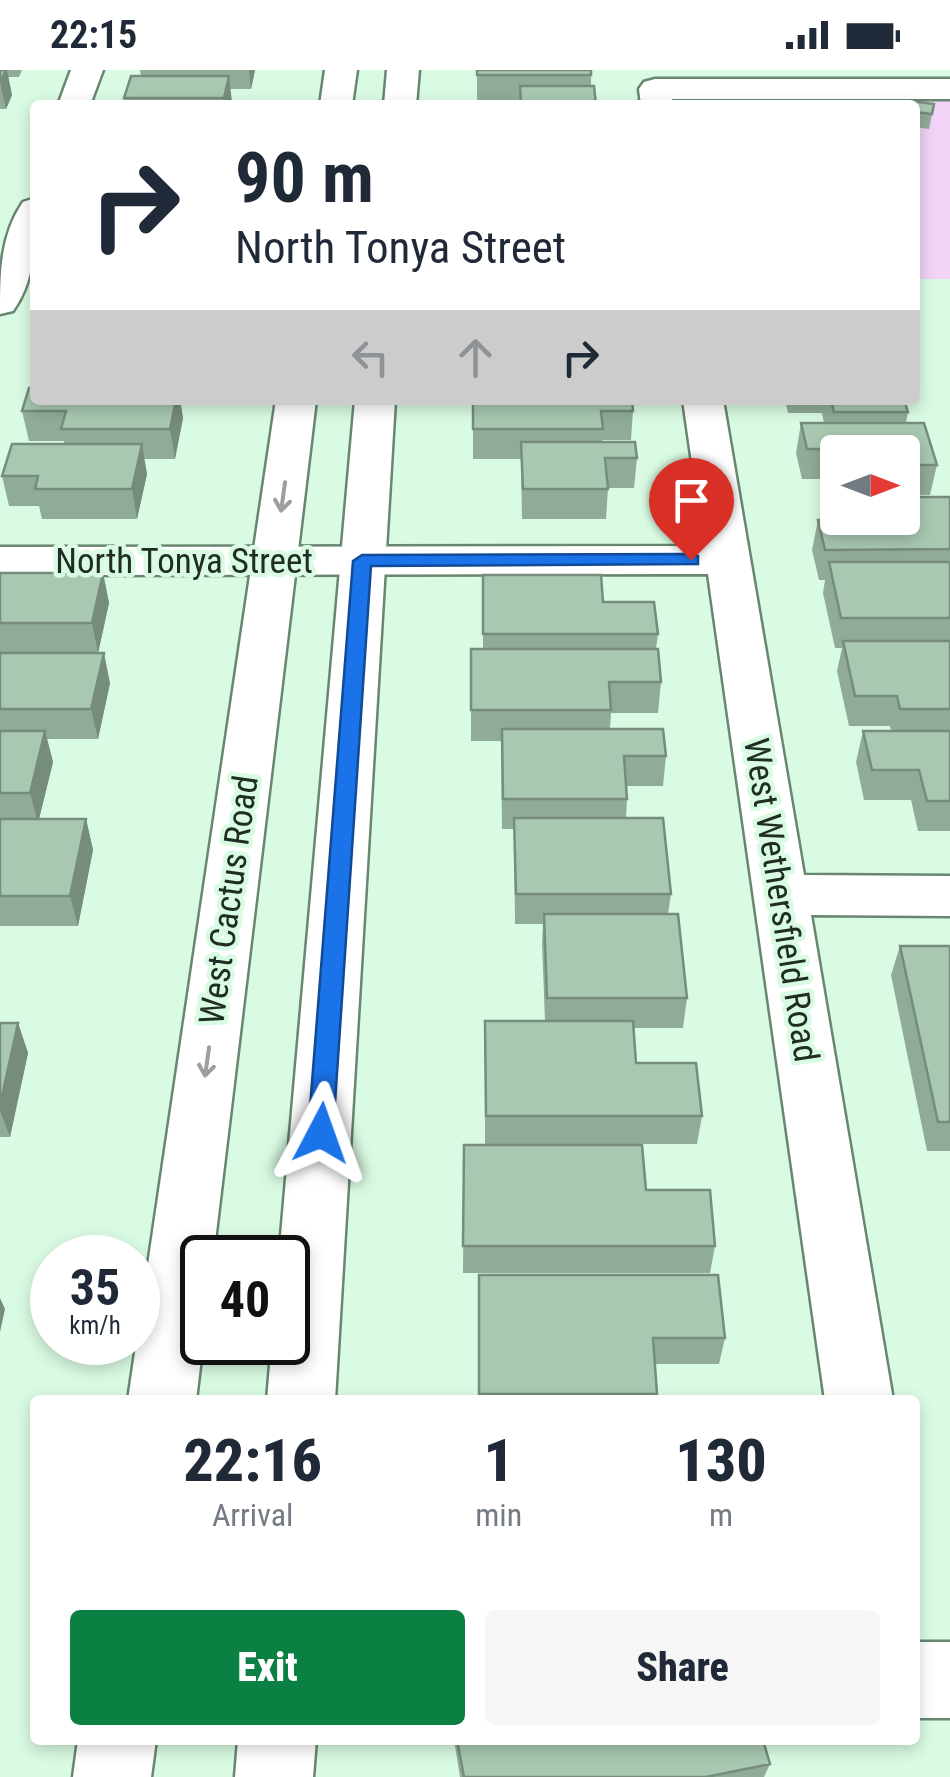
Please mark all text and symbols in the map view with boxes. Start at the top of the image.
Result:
text: 22:15 [50,13,137,57]
text: 90 m [235,137,374,219]
icon: right [70,140,200,270]
text: North Tonya Street [235,221,566,274]
icon: left [343,330,398,385]
icon: ahead [448,330,503,385]
icon: right [553,330,608,385]
north arrow [820,435,920,535]
map controls [820,435,920,535]
pin [649,458,734,561]
icon: arrive [664,473,719,528]
one-way arrow [274,480,292,512]
street label: North Tonya Street [55,541,313,582]
street label: West Wethersfield Road [735,735,827,1065]
street label: West Cactus Road [191,773,267,1027]
one-way arrow [198,1045,216,1077]
position arrow [269,1081,373,1185]
speed limit sign: 40 [180,1235,310,1365]
text: 35 [70,1259,120,1317]
text: km/h [69,1311,121,1340]
text: 22:16 [183,1425,322,1496]
text: 1 [483,1425,514,1496]
text: 130 [675,1425,767,1496]
text: Arrival [212,1496,293,1534]
text: min [475,1496,522,1534]
text: m [709,1496,733,1534]
button: Exit [70,1610,465,1725]
button: Share [485,1610,880,1725]

